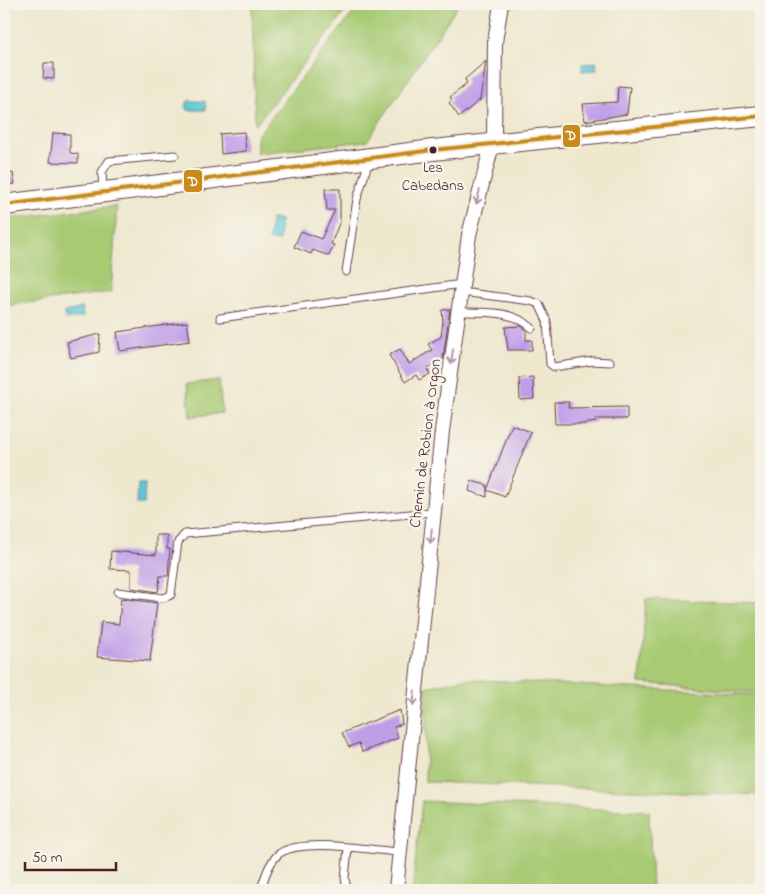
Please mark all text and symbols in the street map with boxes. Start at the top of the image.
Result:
line badge: D [562,124,581,148]
text: D [565,126,576,147]
marker: Les Cabedans [428,145,438,155]
place label: Les Cabedans [402,157,464,197]
line badge: D [183,169,203,193]
text: D [187,172,198,193]
one-way arrow [473,188,482,204]
one-way arrow [447,349,457,365]
street label: Chemin de Robion à Orgon [404,357,448,529]
one-way arrow [426,528,436,544]
one-way arrow [410,689,419,705]
scale bar [25,839,116,871]
text: 50 m [32,847,63,869]

